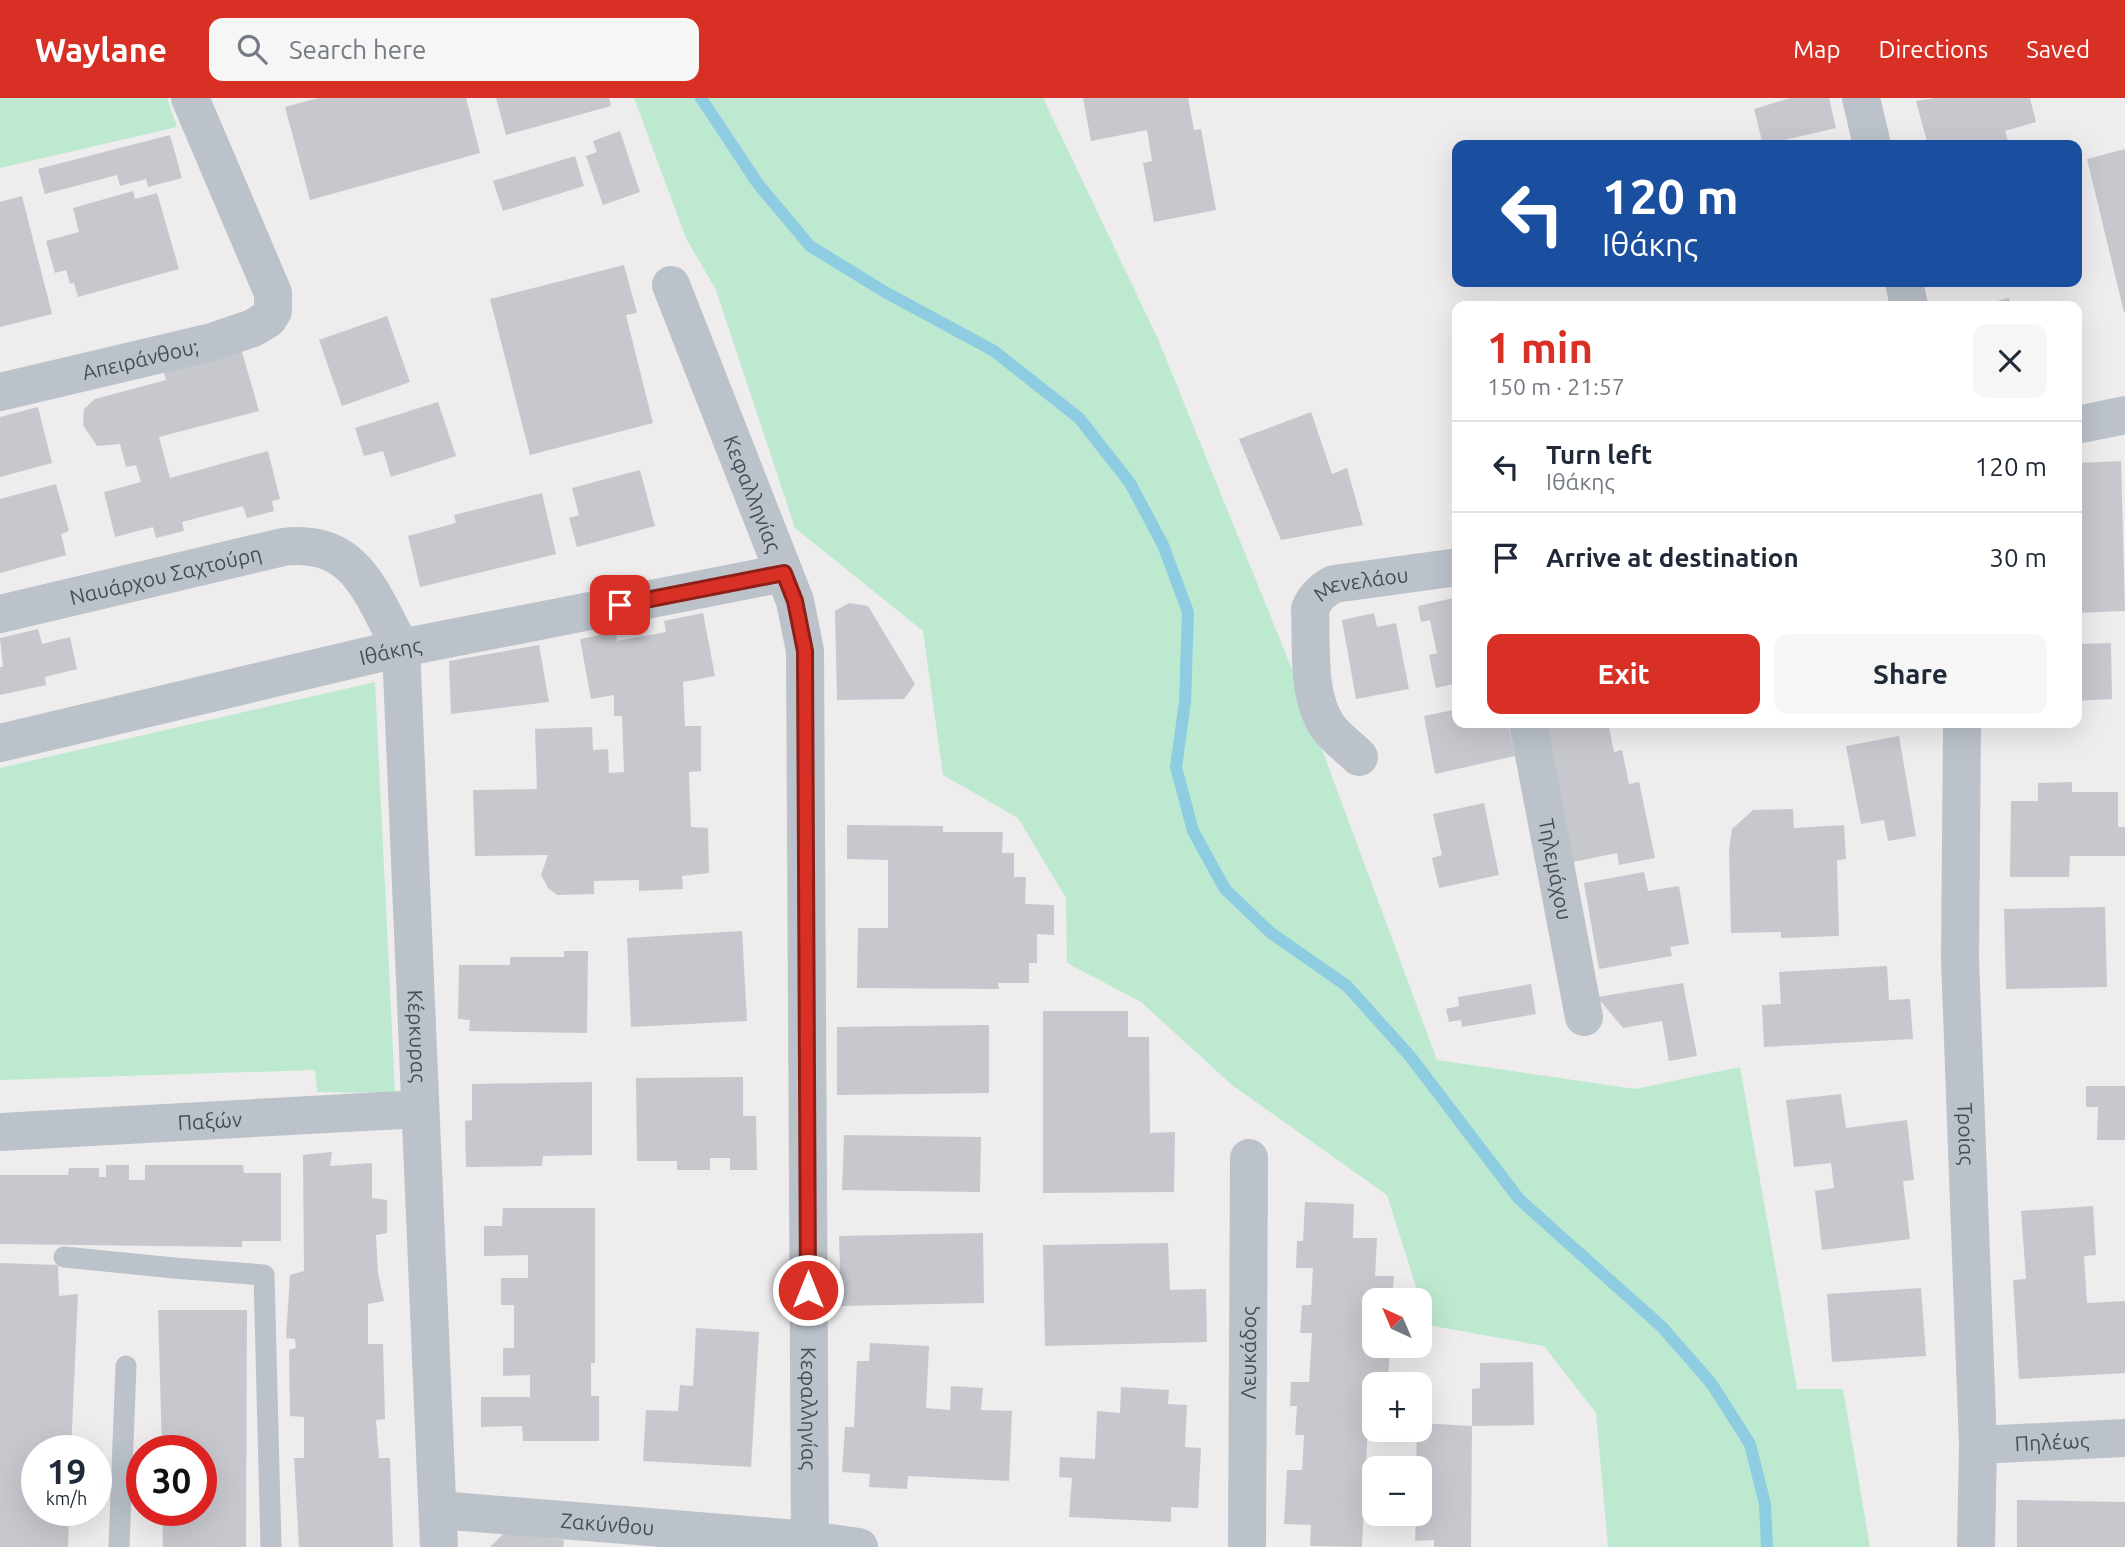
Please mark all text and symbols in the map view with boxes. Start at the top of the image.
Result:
search box [209,18,699,81]
icon: search [233,30,271,68]
text: Waylane [35,31,167,68]
text: Search here [289,35,426,64]
text: Map [1793,36,1840,63]
text: Directions [1878,36,1988,63]
text: Saved [2026,36,2090,63]
icon: left [1487,168,1578,259]
text: 120 m [1602,168,1739,223]
text: Ιθάκης [1602,226,1698,262]
text: 1 min [1487,324,1593,371]
button: close [1973,324,2047,398]
street label: Απειράνθου; [80,334,201,384]
text: 150 m · 21:57 [1487,374,1625,399]
street label: Κεφαλληνίας [719,432,787,556]
text: Turn left [1546,440,1652,469]
icon: left [1487,448,1525,486]
text: 120 m [1975,452,2047,481]
text: Ιθάκης [1546,469,1615,494]
icon: arrive [1487,539,1525,577]
street label: Ναυάρχου Σαχτούρη [67,541,264,609]
text: Arrive at destination [1546,543,1799,572]
text: 30 m [1989,543,2047,572]
street label: Μενελάου [1308,562,1410,606]
pin [590,575,650,635]
icon: arrive [601,586,639,624]
street label: Ιθάκης [357,632,424,669]
button: Exit [1487,634,1760,714]
button: Share [1774,634,2047,714]
street label: Τηλεμάχου [1534,817,1577,922]
street label: Κέρκυρας [403,989,431,1084]
street label: Τροίας [1953,1102,1980,1166]
street label: Παξών [177,1107,243,1134]
position arrow [771,1253,845,1327]
north arrow [1362,1288,1432,1358]
map controls [1362,1288,1432,1526]
street label: Λευκάδος [1236,1306,1260,1400]
street label: Κεφαλληνίας [797,1347,822,1471]
button: + [1362,1372,1432,1442]
street label: Πηλέως [2014,1428,2090,1455]
speed limit sign: 30 [126,1435,217,1526]
text: 19 [47,1451,86,1491]
button: − [1362,1456,1432,1526]
text: km/h [46,1488,87,1508]
street label: Ζακύνθου [560,1508,655,1539]

